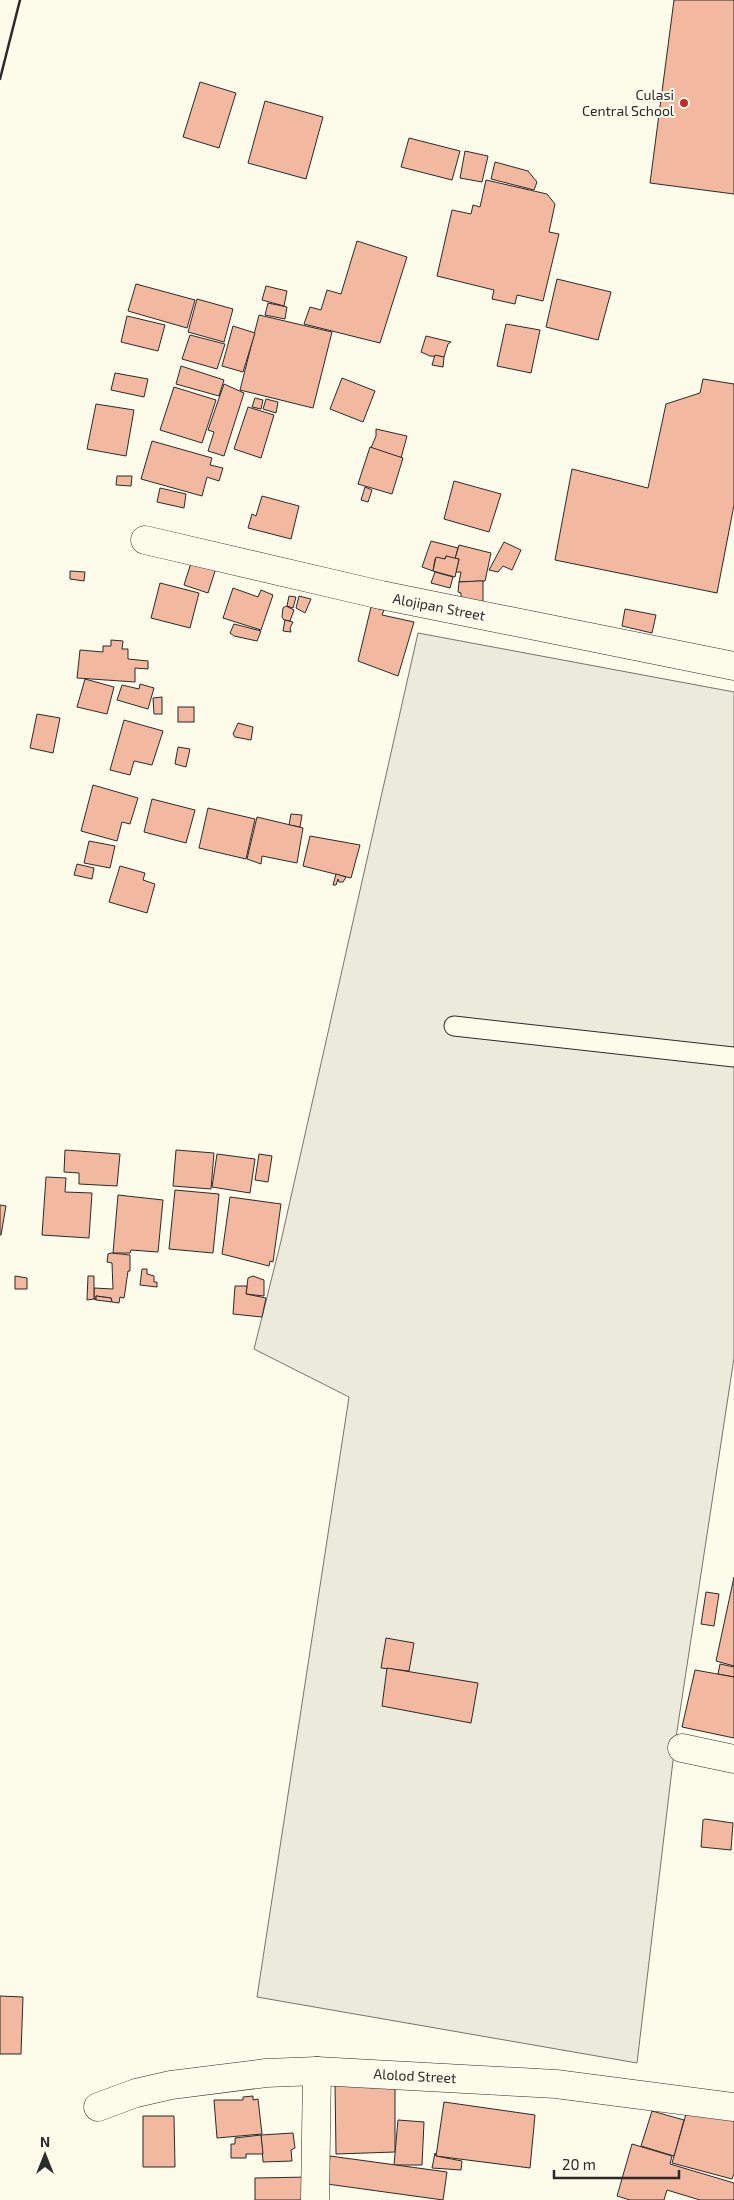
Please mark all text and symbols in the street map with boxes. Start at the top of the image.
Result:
place label: Culasi Central School [582,86,675,119]
marker: Culasi Central School [678,97,690,109]
street label: Alojipan Street [391,589,487,624]
street label: Alolod Street [373,2065,457,2086]
north arrow [20,2130,70,2180]
text: N [40,2133,50,2150]
scale bar [554,2148,679,2180]
text: 20 m [562,2155,596,2173]

